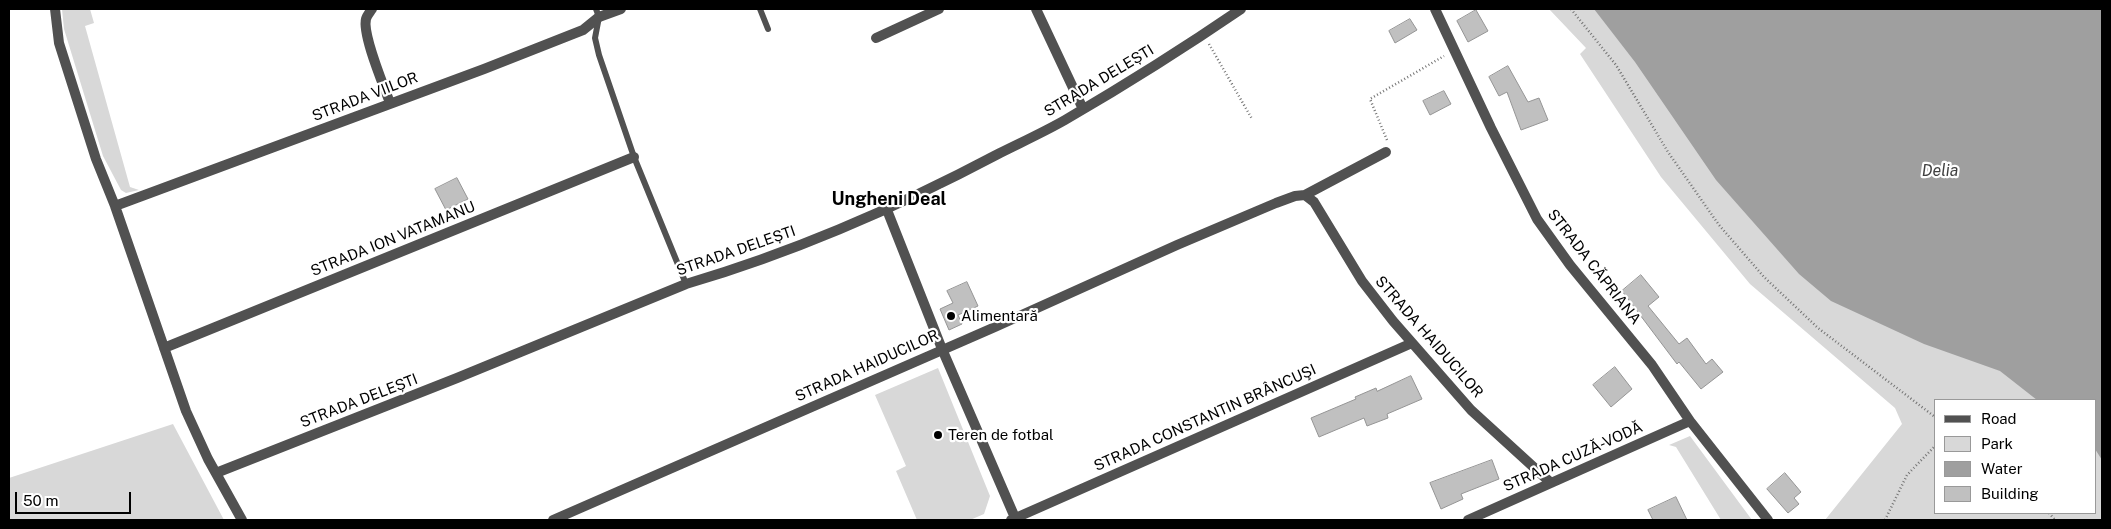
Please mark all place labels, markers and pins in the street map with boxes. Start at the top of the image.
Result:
place label: Alimentară [961,307,1038,325]
marker: Alimentară [945,310,957,322]
place label: Teren de fotbal [948,426,1053,444]
marker: Teren de fotbal [932,429,944,441]

